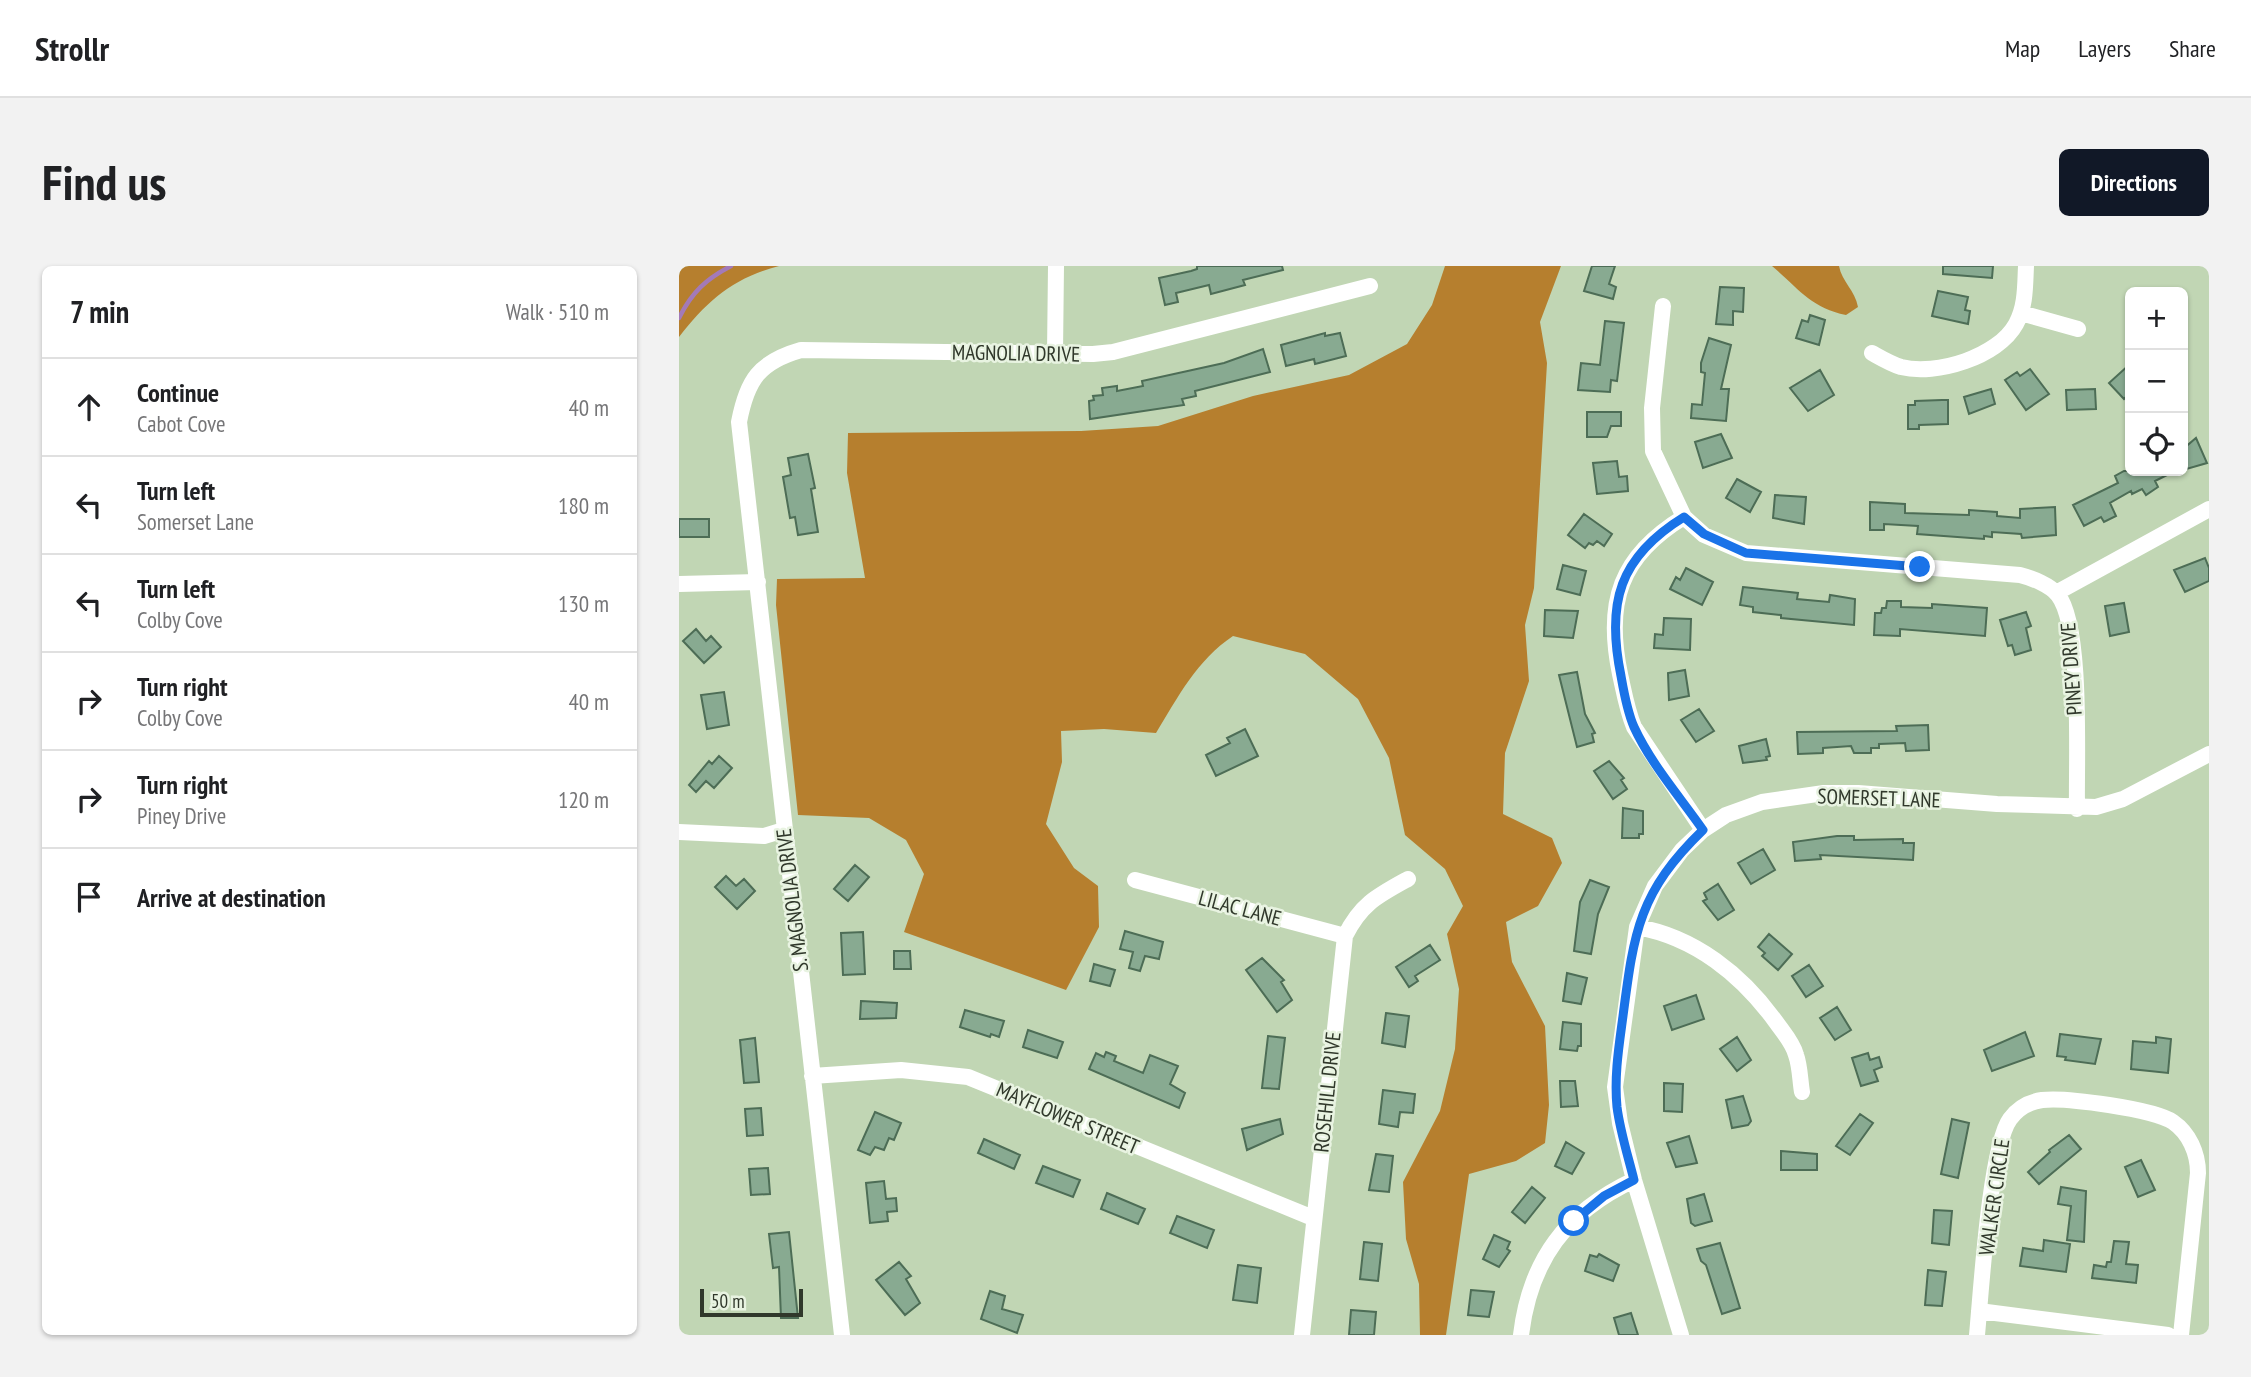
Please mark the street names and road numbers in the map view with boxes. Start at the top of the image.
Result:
street label: MAGNOLIA DRIVE [952,338,1080,368]
street label: PINEY DRIVE [2054,622,2088,716]
street label: SOMERSET LANE [1817,782,1941,814]
street label: S. MAGNOLIA DRIVE [770,827,814,973]
street label: LILAC LANE [1196,884,1284,932]
street label: ROSEHILL DRIVE [1307,1030,1347,1154]
street label: MAYFLOWER STREET [993,1076,1144,1160]
street label: WALKER CIRCLE [1972,1137,2016,1257]

